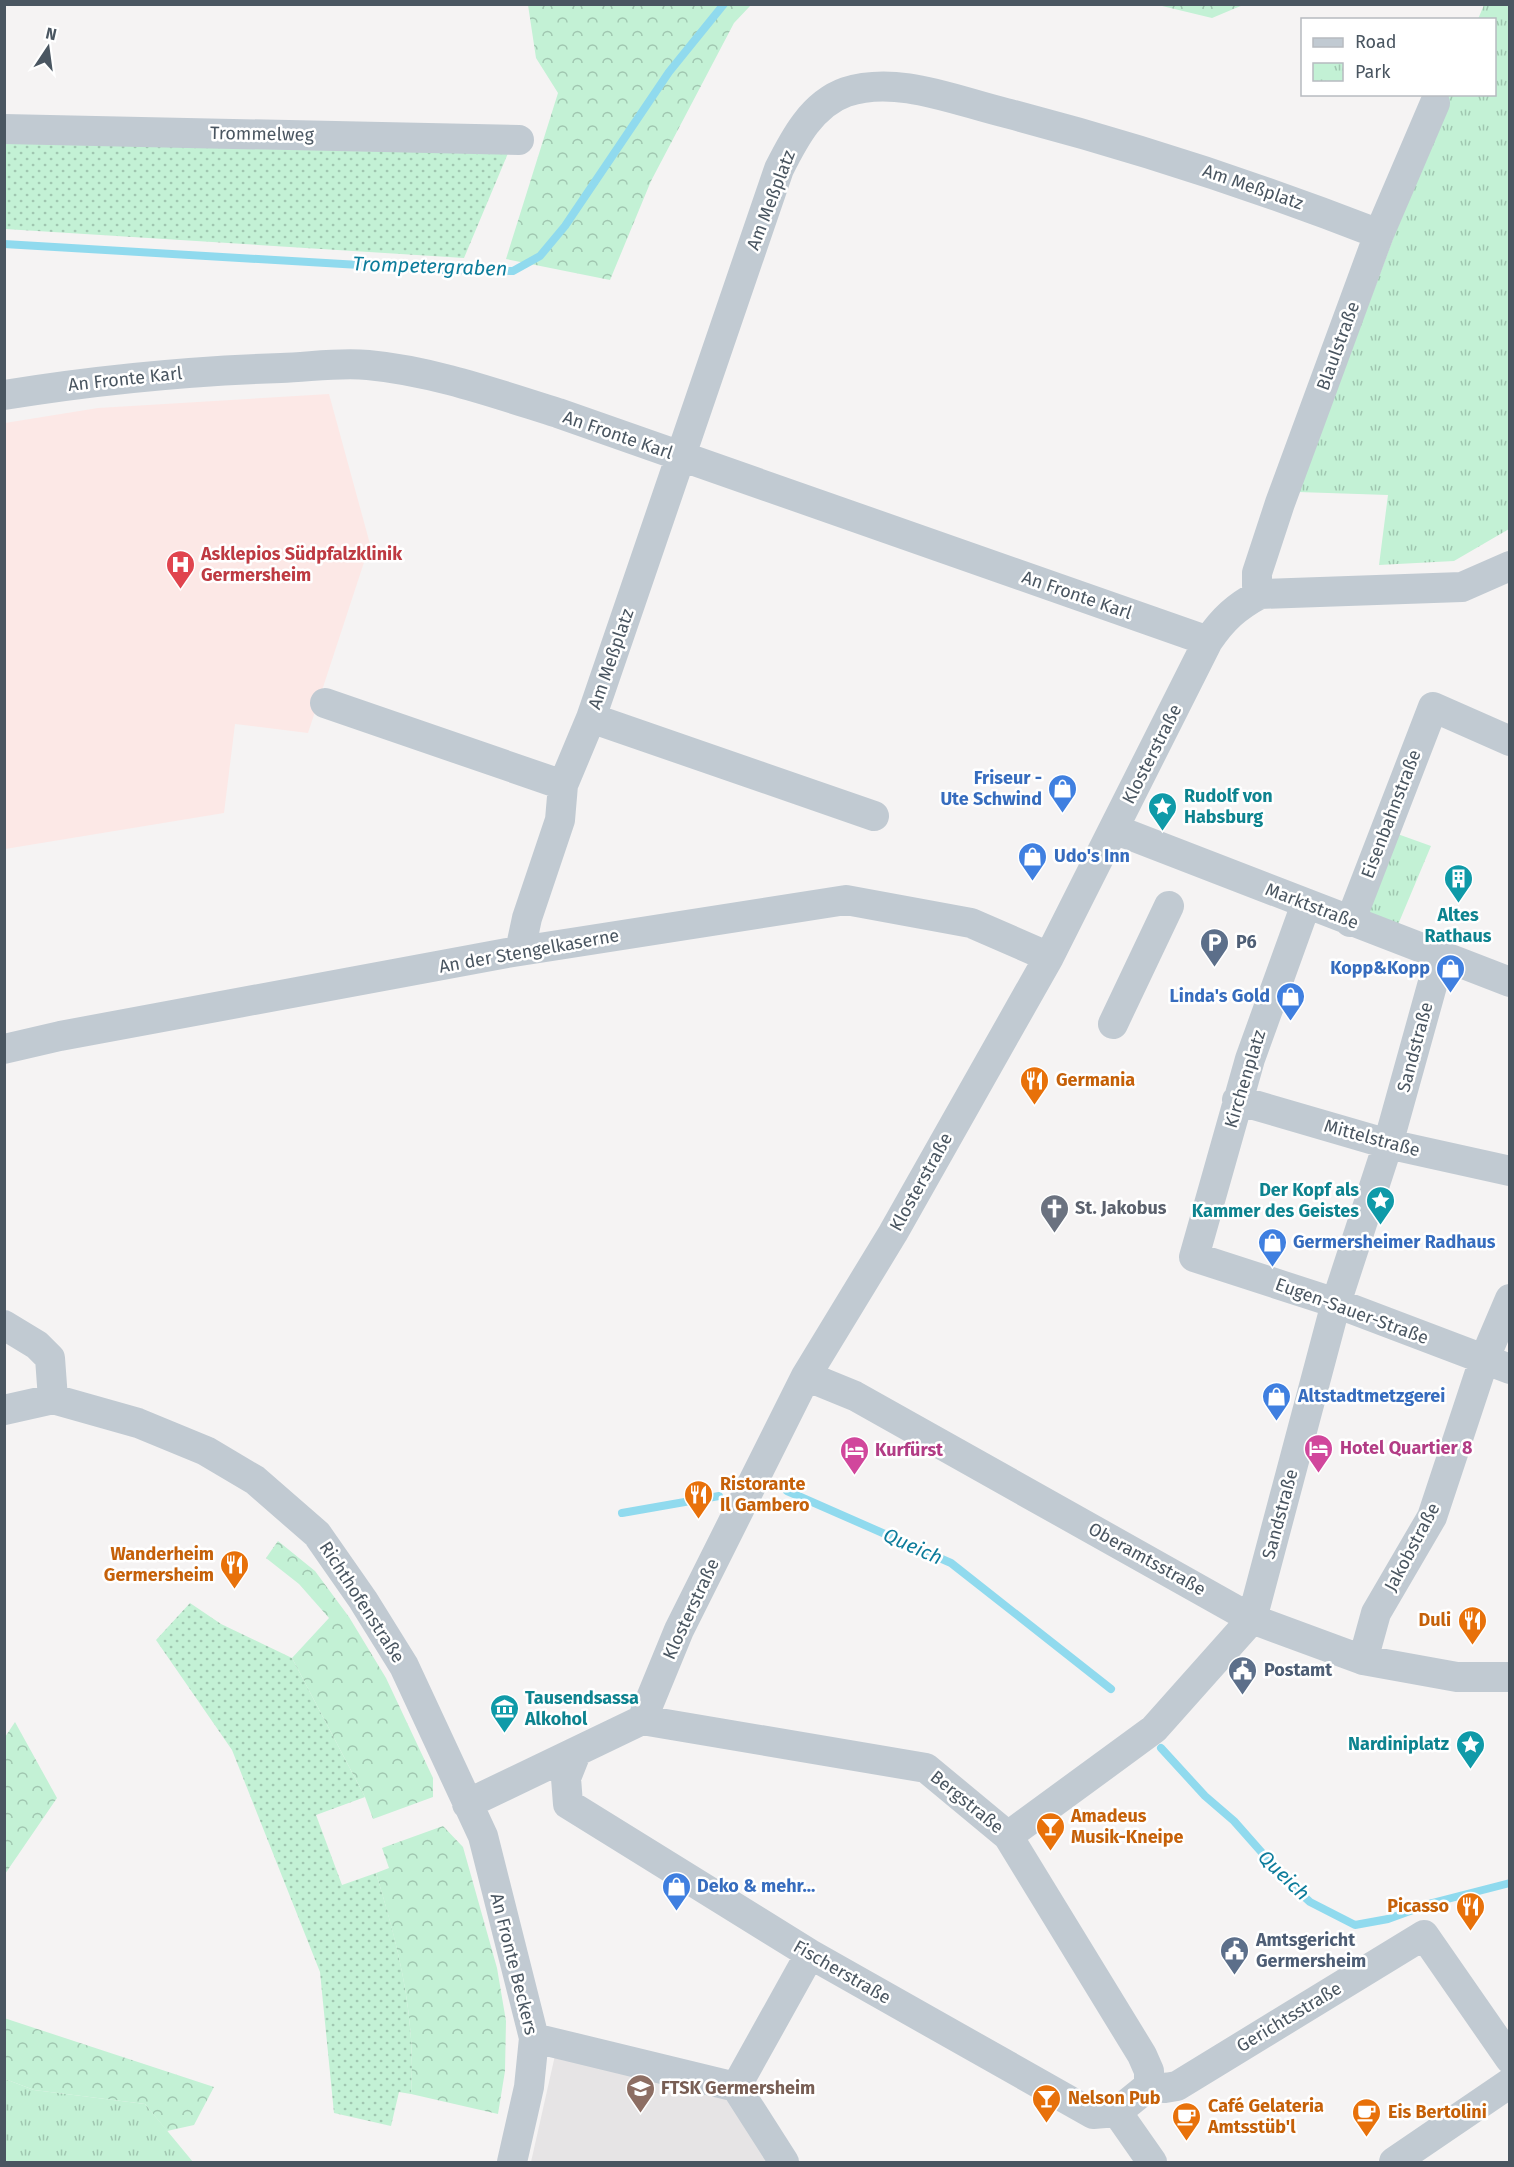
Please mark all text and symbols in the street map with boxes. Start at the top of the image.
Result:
north arrow [18,18,78,78]
legend [1301,18,1496,96]
text: N [44,23,59,44]
text: Road [1355,31,1397,53]
text: Park [1355,61,1391,83]
street label: Trommelweg [210,122,315,146]
street label: Am Meßplatz [742,147,800,253]
street label: Am Meßplatz [1200,160,1306,215]
water label: Trompetergraben [352,251,508,281]
street label: Blaulstraße [1312,298,1364,394]
street label: An Fronte Karl [67,362,183,396]
street label: An Fronte Karl [560,406,676,464]
place label: Asklepios Südpfalzklinik Germersheim [200,543,403,586]
hospital icon: Asklepios Südpfalzklinik Germersheim [164,548,196,590]
street label: An Fronte Karl [1019,566,1135,624]
street label: Am Meßplatz [584,606,639,712]
street label: Klosterstraße [1117,700,1187,808]
street label: Eisenbahnstraße [1356,746,1426,882]
place label: Friseur - Ute Schwind [940,767,1042,810]
shop icon: Friseur - Ute Schwind [1047,772,1079,814]
place label: Rudolf von Habsburg [1184,785,1273,828]
place icon: Rudolf von Habsburg [1147,790,1179,832]
shop icon: Udo's Inn [1017,840,1049,882]
place label: Udo's Inn [1054,845,1130,867]
building icon: Altes Rathaus [1442,862,1474,904]
street label: Marktstraße [1262,878,1362,934]
place label: Altes Rathaus [1425,904,1492,947]
street label: An der Stengelkaserne [437,924,621,978]
parking icon: P6 [1199,926,1231,968]
place label: P6 [1236,931,1257,953]
shop icon: Kopp&Kopp [1435,952,1467,994]
place label: Kopp&Kopp [1330,957,1430,979]
shop icon: Linda's Gold [1275,980,1307,1022]
place label: Linda's Gold [1170,985,1270,1007]
street label: Sandstraße [1392,1000,1438,1094]
street label: Kirchenplatz [1220,1027,1270,1131]
restaurant icon: Germania [1019,1064,1051,1106]
place label: Germania [1056,1069,1135,1091]
street label: Mittelstraße [1322,1115,1422,1161]
street label: Klosterstraße [885,1129,957,1235]
place label: Der Kopf als Kammer des Geistes [1192,1179,1359,1222]
place icon: Der Kopf als Kammer des Geistes [1364,1184,1396,1226]
church icon: St. Jakobus [1038,1192,1070,1234]
place label: St. Jakobus [1075,1197,1167,1219]
shop icon: Germersheimer Radhaus [1256,1226,1288,1268]
place label: Germersheimer Radhaus [1293,1231,1496,1253]
street label: Eugen-Sauer-Straße [1272,1273,1432,1349]
shop icon: Altstadtmetzgerei [1261,1380,1293,1422]
place label: Altstadtmetzgerei [1297,1385,1445,1407]
hotel icon: Hotel Quartier 8 [1303,1432,1335,1474]
hotel icon: Kurfürst [838,1434,870,1476]
place label: Hotel Quartier 8 [1340,1437,1472,1459]
place label: Kurfürst [875,1439,944,1461]
street label: Sandstraße [1257,1467,1303,1561]
place label: Ristorante Il Gambero [720,1473,809,1516]
restaurant icon: Ristorante Il Gambero [683,1478,715,1520]
street label: Jakobstraße [1380,1499,1444,1595]
street label: Oberamtsstraße [1085,1518,1209,1600]
water label: Queich [880,1522,946,1570]
street label: Richthofenstraße [315,1537,409,1667]
place label: Wanderheim Germersheim [104,1543,214,1586]
restaurant icon: Wanderheim Germersheim [219,1548,251,1590]
street label: Klosterstraße [658,1555,724,1663]
restaurant icon: Duli [1456,1604,1488,1646]
place label: Duli [1419,1609,1451,1631]
public building icon: Postamt [1227,1654,1259,1696]
place label: Postamt [1264,1659,1333,1681]
place label: Tausendsassa Alkohol [524,1687,639,1730]
museum icon: Tausendsassa Alkohol [488,1692,520,1734]
place icon: Nardiniplatz [1454,1728,1486,1770]
place label: Nardiniplatz [1348,1733,1449,1755]
street label: Bergstraße [926,1766,1008,1838]
place label: Amadeus Musik-Kneipe [1070,1805,1183,1848]
bar icon: Amadeus Musik-Kneipe [1034,1810,1066,1852]
water label: Queich [1253,1845,1315,1905]
shop icon: Deko & mehr... [660,1870,692,1912]
place label: Deko & mehr... [697,1875,815,1897]
restaurant icon: Picasso [1454,1890,1486,1932]
street label: An Fronte Beckers [486,1891,542,2037]
place label: Picasso [1387,1895,1449,1917]
place label: Amtsgericht Germersheim [1255,1929,1366,1972]
public building icon: Amtsgericht Germersheim [1219,1934,1251,1976]
street label: Fischerstraße [789,1935,895,2009]
street label: Gerichtsstraße [1233,1977,1345,2057]
school or university icon: FTSK Germersheim [624,2072,656,2114]
place label: FTSK Germersheim [661,2077,815,2099]
bar icon: Nelson Pub [1031,2082,1063,2124]
place label: Nelson Pub [1068,2087,1161,2109]
place label: Café Gelateria Amtsstüb'l [1207,2095,1324,2138]
cafe icon: Eis Bertolini [1351,2096,1383,2138]
cafe icon: Café Gelateria Amtsstüb'l [1171,2100,1203,2142]
place label: Eis Bertolini [1388,2101,1487,2123]

